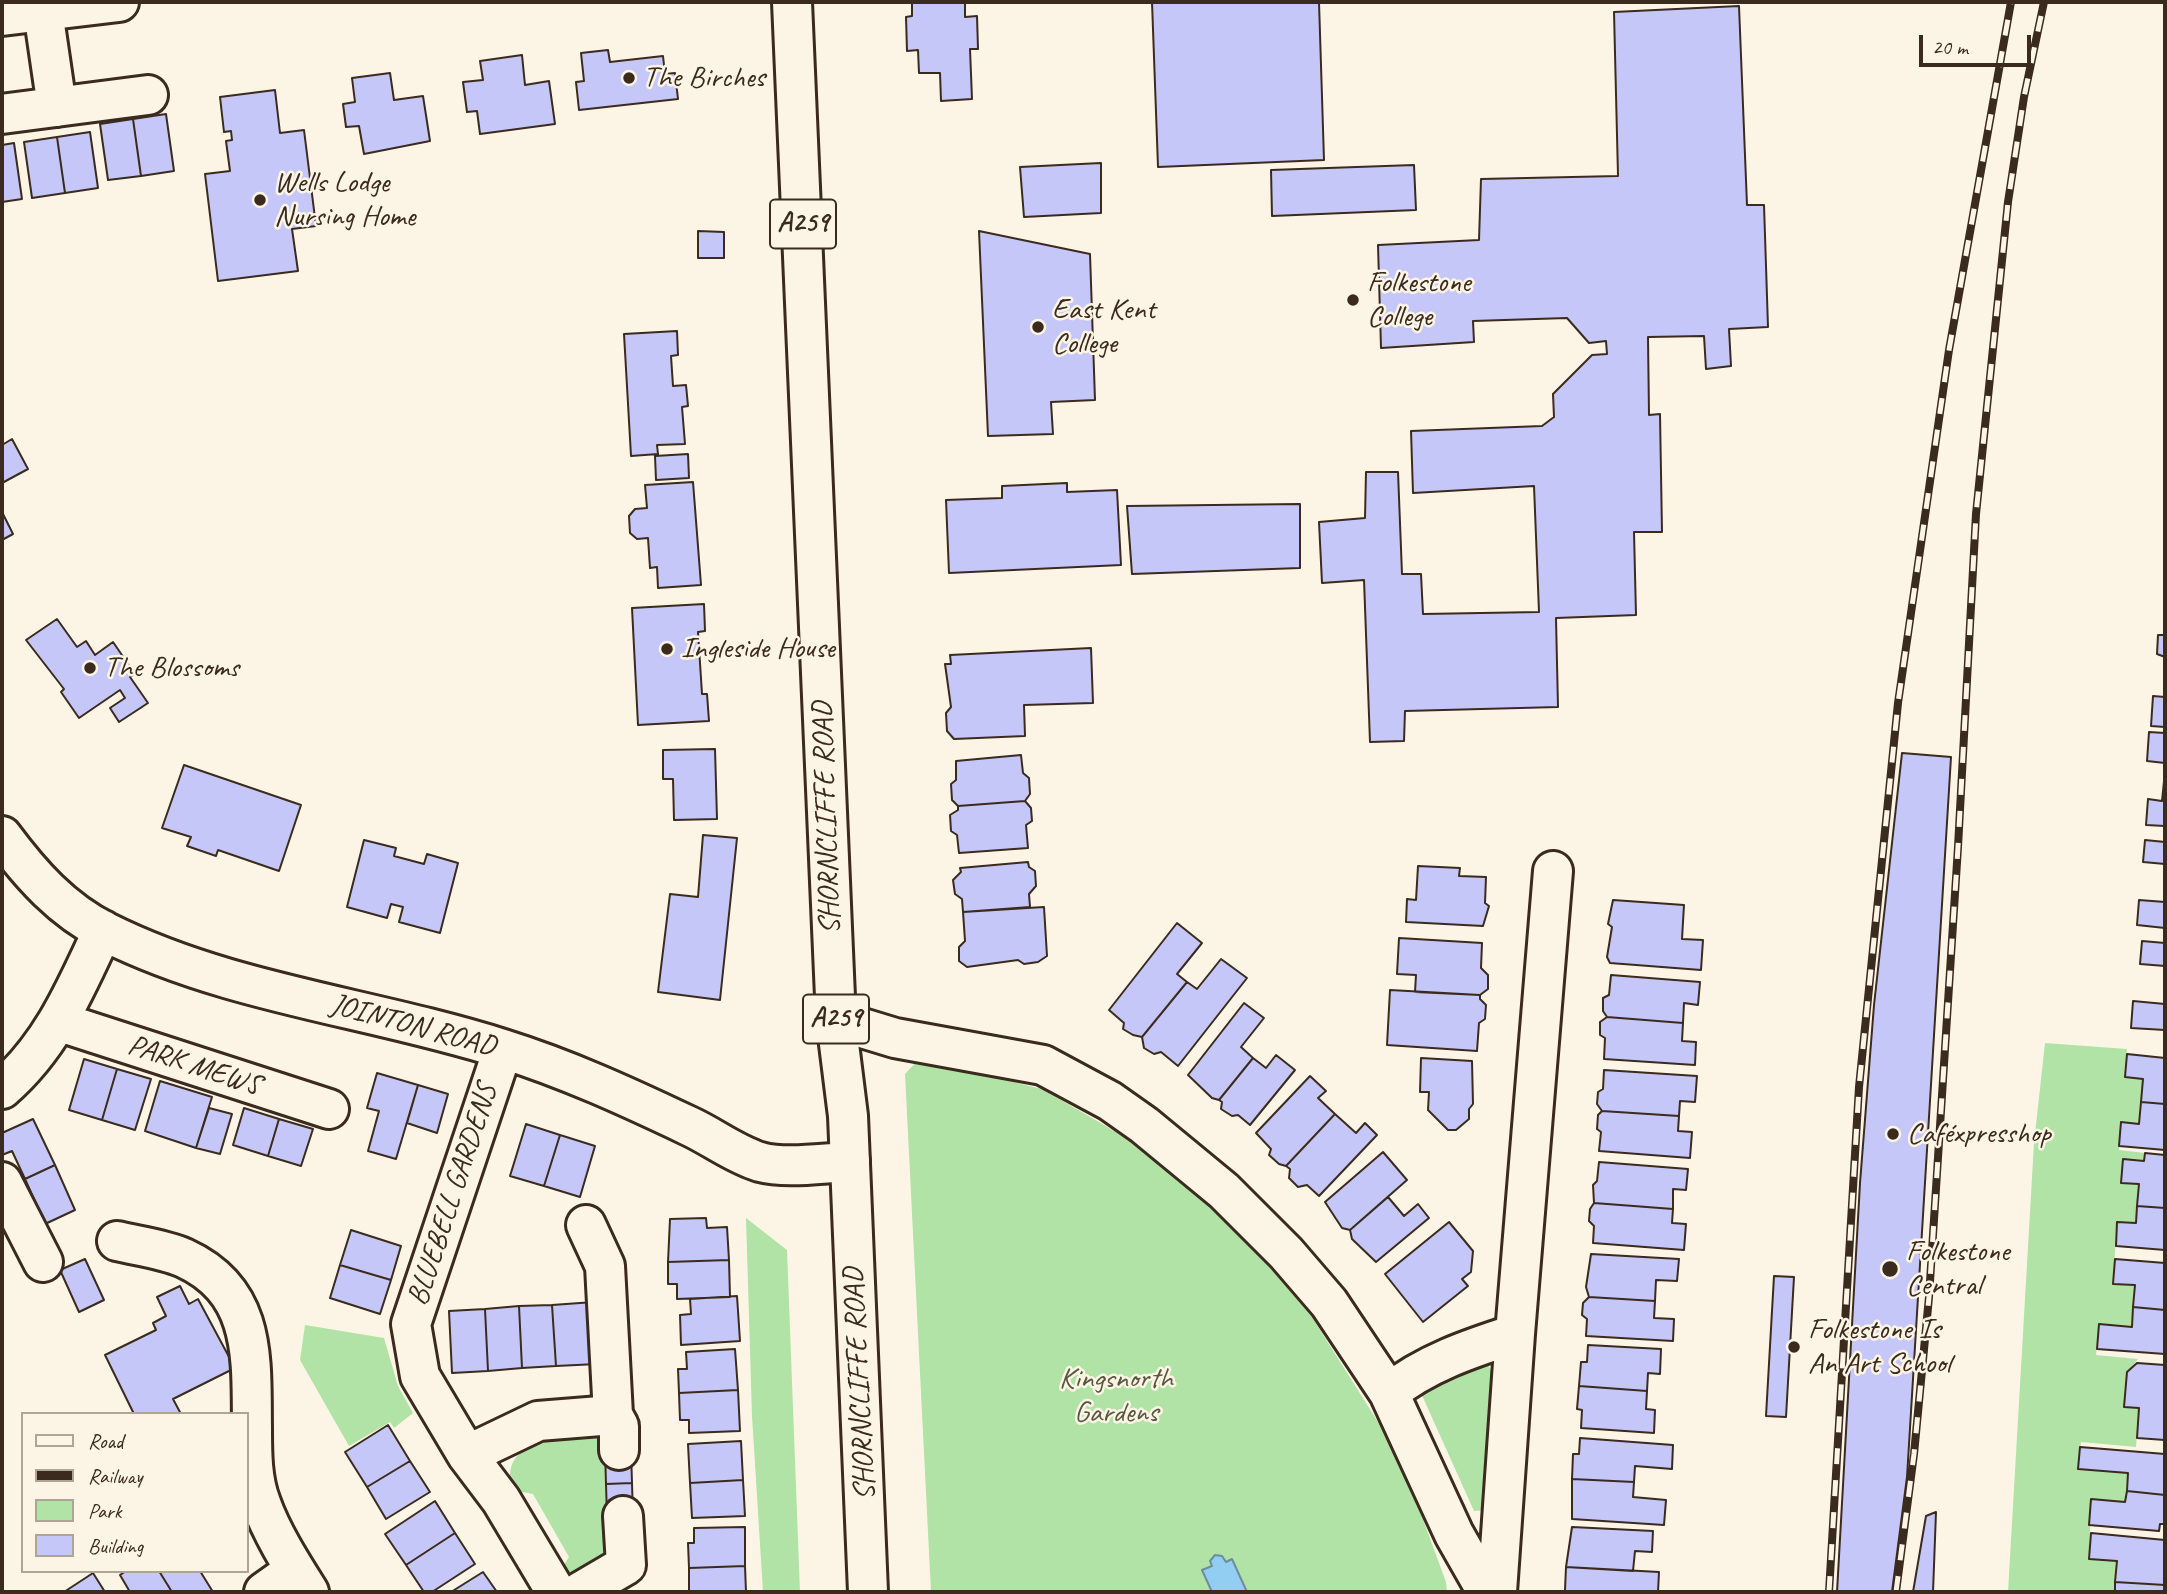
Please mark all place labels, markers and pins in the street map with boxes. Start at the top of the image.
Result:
place label: The Birches [643,60,765,96]
marker: The Birches [621,70,637,86]
place label: Wells Lodge Nursing Home [274,165,415,235]
marker: Wells Lodge Nursing Home [252,192,268,208]
place label: Folkestone College [1367,265,1470,336]
place label: East Kent College [1052,292,1155,362]
marker: Folkestone College [1345,292,1361,308]
marker: East Kent College [1030,319,1046,335]
place label: Ingleside House [681,631,835,667]
marker: Ingleside House [659,641,675,657]
place label: The Blossoms [104,650,239,686]
marker: The Blossoms [82,660,98,676]
place label: Caféxpresshop [1907,1116,2051,1152]
marker: Caféxpresshop [1885,1126,1901,1142]
place label: Folkestone Central [1906,1234,2009,1304]
marker: Folkestone Central [1880,1259,1900,1279]
place label: Folkestone Is An Art School [1808,1312,1951,1382]
marker: Folkestone Is An Art School [1786,1339,1802,1355]

